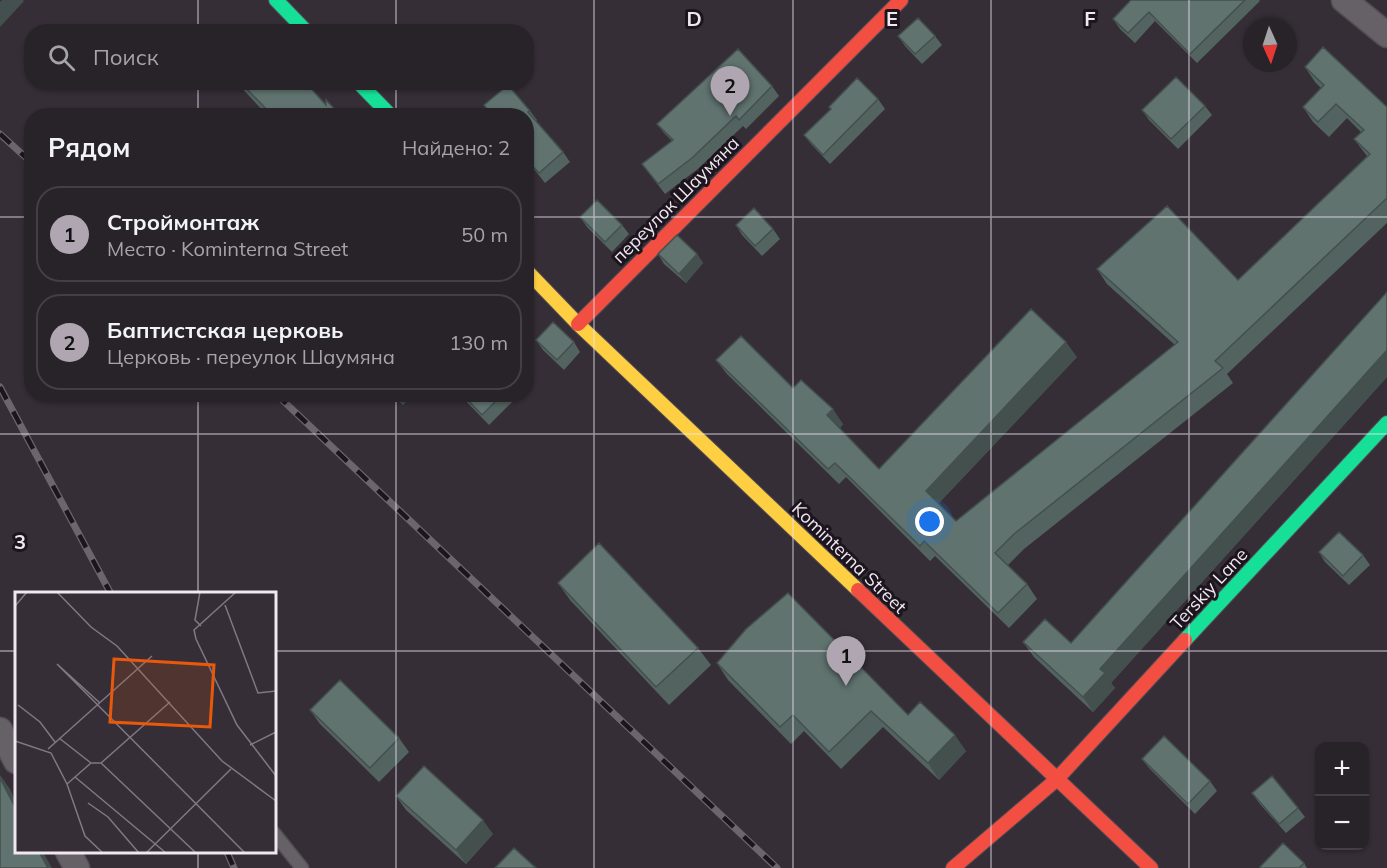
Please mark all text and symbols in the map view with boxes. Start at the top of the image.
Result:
text: D [686,6,702,31]
text: E [886,6,898,31]
text: F [1084,6,1096,31]
north arrow [1243,18,1297,72]
search box [24,24,534,90]
icon: search [45,41,78,74]
text: Поиск [93,43,159,71]
pin: 2 [710,66,750,116]
text: Рядом [48,131,131,164]
street label: переулок Шаумяна [607,131,744,268]
text: Найдено: 2 [402,135,510,160]
text: Строймонтаж [107,208,259,236]
text: 1 [64,222,76,247]
text: 50 m [461,222,508,247]
text: Место · Kominterna Street [107,236,348,261]
text: Баптистская церковь [107,316,344,344]
text: 2 [64,330,76,355]
text: 130 m [449,330,508,355]
text: Церковь · переулок Шаумяна [107,344,395,369]
street label: Kominterna Street [787,497,911,618]
your location [915,507,944,536]
text: 3 [14,529,26,554]
street label: Terskiy Lane [1165,543,1252,634]
inset map [15,592,276,853]
pin: 1 [826,636,866,686]
map controls [1315,742,1369,850]
button: + [1315,742,1369,796]
button: − [1315,796,1369,850]

